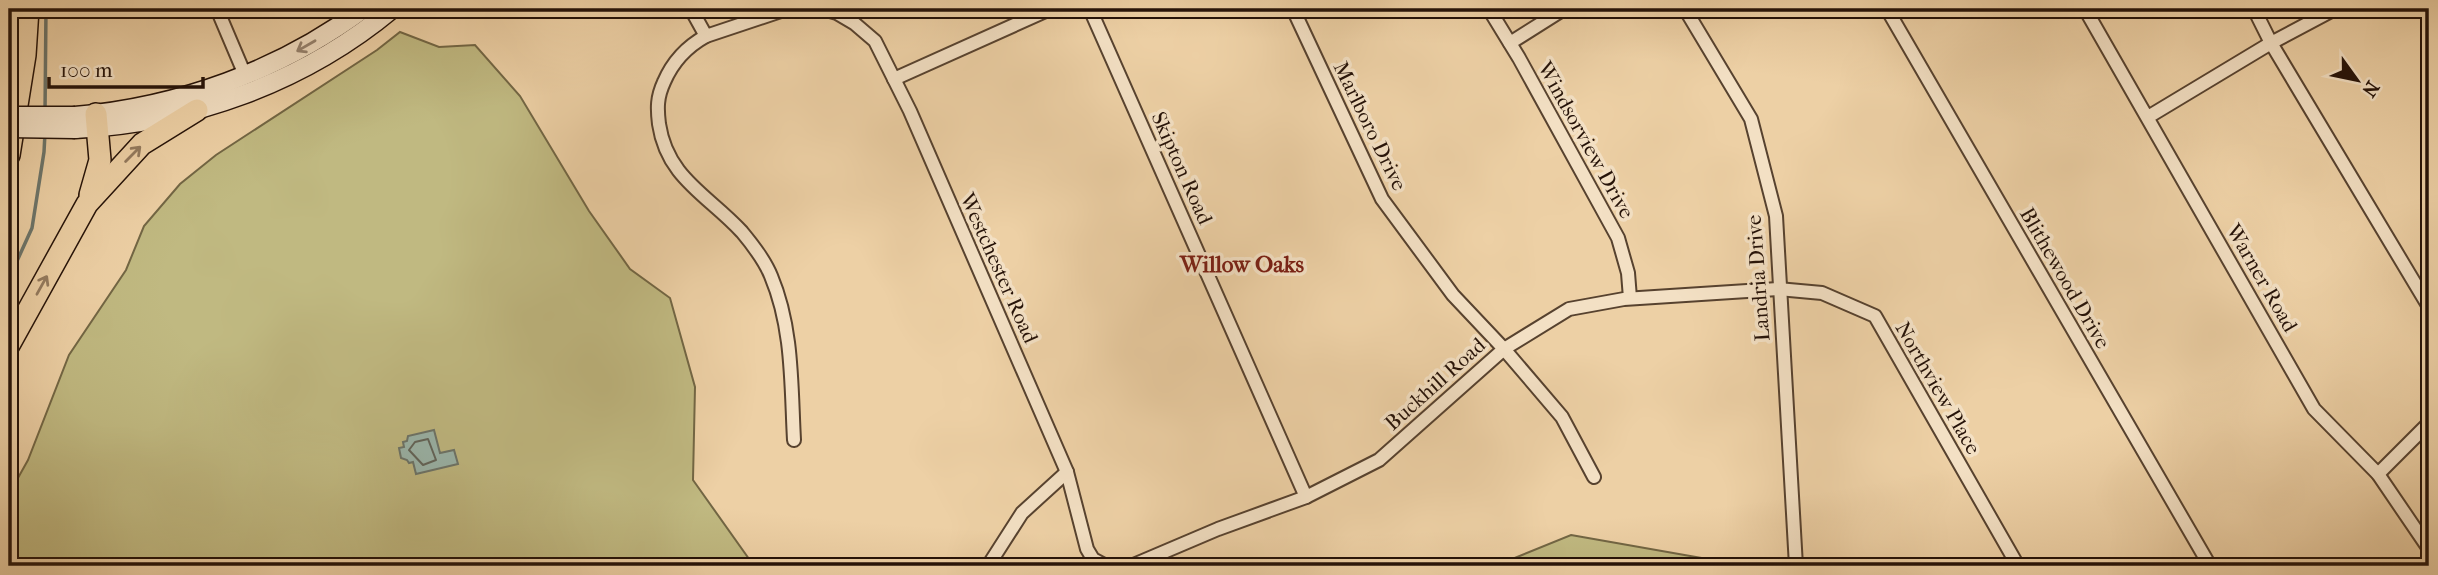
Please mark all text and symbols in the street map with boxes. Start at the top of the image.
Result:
one-way arrow [296,39,316,53]
scale bar [49,46,203,90]
north arrow [2322,46,2392,116]
street label: Windsorview Drive [1532,56,1639,223]
text: 100 m [60,58,113,82]
street label: Marlboro Drive [1328,58,1412,194]
text: N [2357,77,2384,101]
street label: Skipton Road [1146,108,1218,229]
one-way arrow [124,145,141,162]
street label: Westchester Road [955,188,1043,347]
street label: Blithewood Drive [2015,203,2115,353]
street label: Landria Drive [1742,214,1774,342]
street label: Warner Road [2221,219,2303,337]
district label: Willow Oaks [1179,251,1305,278]
one-way arrow [35,276,49,296]
street label: Northview Place [1890,318,1986,458]
street label: Buckhill Road [1380,332,1490,435]

